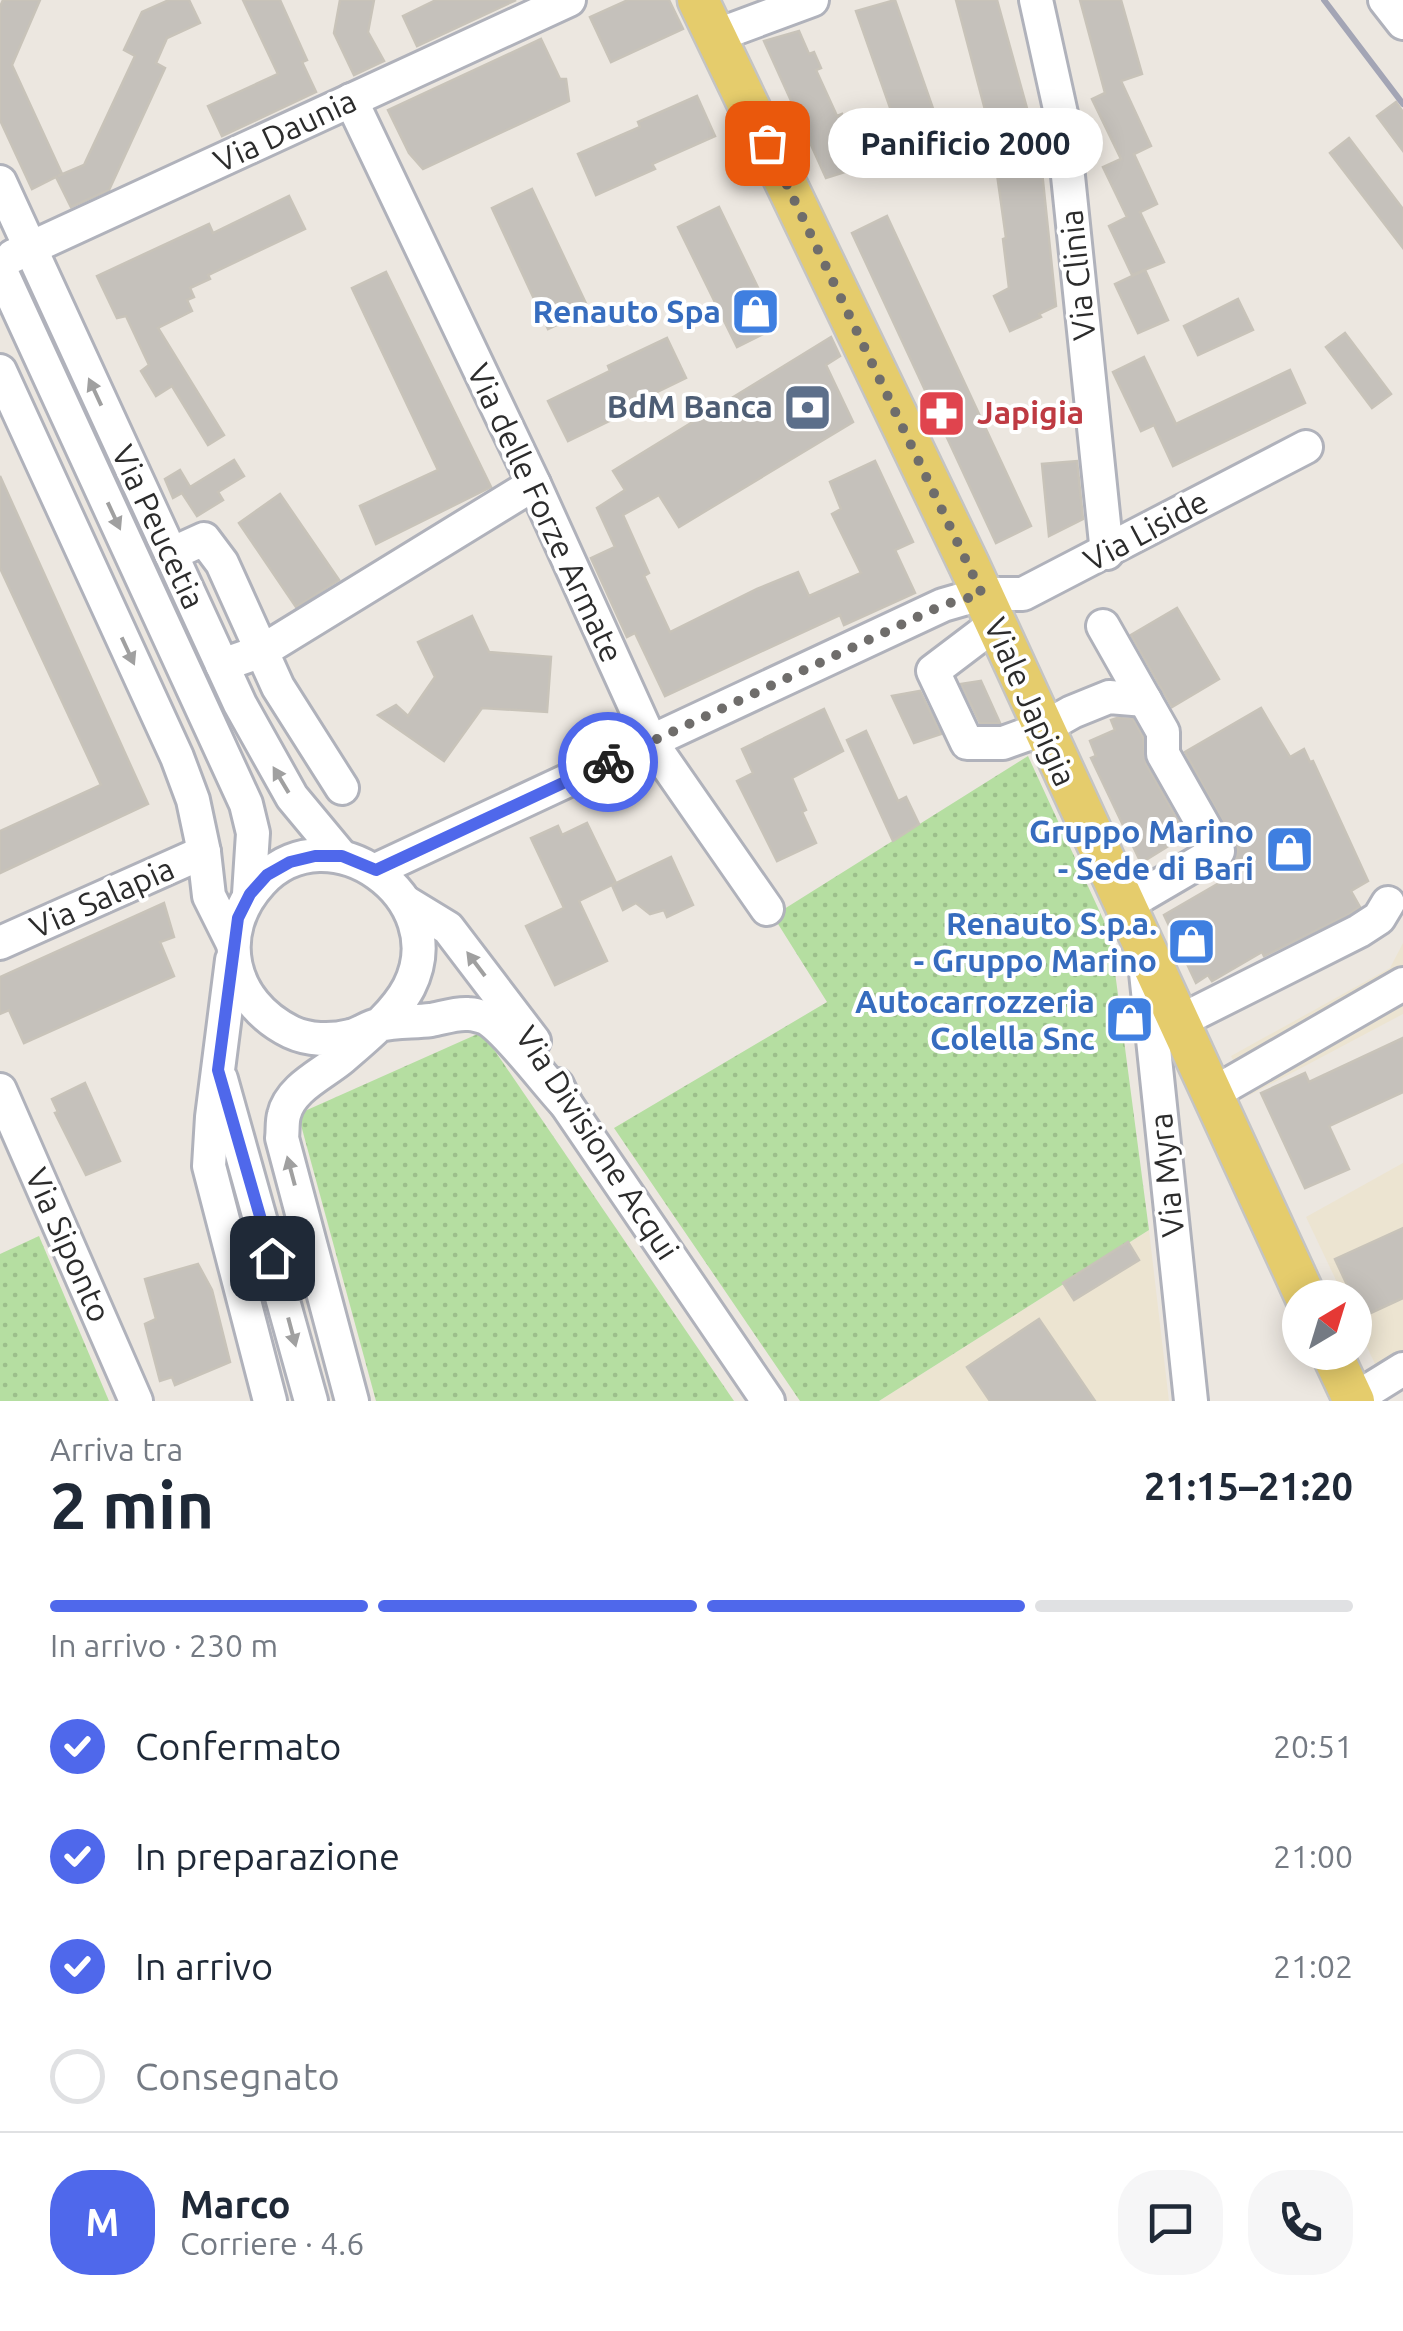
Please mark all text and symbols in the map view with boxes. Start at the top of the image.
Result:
street label: Via Daunia [208,82,361,179]
pin [725,101,810,186]
callout: Panificio 2000 [827,108,1102,178]
icon: bag [740,116,795,171]
text: Panificio 2000 [860,125,1071,161]
street label: Via Clinia [1052,208,1102,342]
shop icon: Renauto Spa [730,286,782,338]
place label: Renauto Spa [533,293,721,329]
street label: Via delle Forze Armate [461,358,631,668]
one-way arrow [86,378,103,407]
bank icon: BdM Banca [782,381,834,433]
pharmacy icon: Japigia [916,387,968,439]
place label: BdM Banca [607,388,773,424]
place label: Japigia [977,394,1084,430]
street label: Via Peucetia [105,439,213,614]
street label: Via Liside [1077,483,1214,578]
one-way arrow [106,501,122,531]
street label: Viale Japigia [978,612,1084,791]
one-way arrow [120,637,137,666]
courier [558,712,658,812]
icon: bike [581,735,636,790]
one-way arrow [273,766,290,794]
place label: Gruppo Marino - Sede di Bari [1029,813,1254,886]
shop icon: Gruppo Marino - Sede di Bari [1263,824,1315,876]
street label: Via Salapia [24,849,179,945]
place label: Renauto S.p.a. - Gruppo Marino [914,905,1157,978]
shop icon: Renauto S.p.a. - Gruppo Marino [1166,916,1218,968]
one-way arrow [466,951,486,977]
place label: Autocarrozzeria Colella Snc [855,983,1095,1056]
shop icon: Autocarrozzeria Colella Snc [1104,994,1156,1046]
street label: Via Divisione Acqui [509,1019,687,1266]
street label: Via Myra [1142,1111,1190,1239]
one-way arrow [283,1155,299,1186]
street label: Via Siponto [19,1162,119,1327]
pin [230,1216,315,1301]
icon: home [245,1231,300,1286]
north arrow [1282,1280,1372,1370]
map controls [1282,1280,1372,1370]
one-way arrow [285,1317,301,1348]
text: Arriva tra [50,1431,183,1467]
text: 21:15–21:20 [1144,1465,1353,1507]
text: 2 min [50,1468,214,1541]
text: In arrivo · 230 m [50,1627,278,1663]
icon: check [50,1719,105,1774]
text: Confermato [135,1725,341,1767]
text: 20:51 [1273,1728,1353,1764]
icon: check [50,1829,105,1884]
text: In preparazione [135,1835,400,1877]
text: 21:00 [1273,1838,1353,1874]
icon: check [50,1939,105,1994]
text: In arrivo [135,1945,273,1987]
text: 21:02 [1273,1948,1353,1984]
text: Consegnato [135,2055,340,2097]
button: chat [1118,2170,1223,2275]
button: phone [1248,2170,1353,2275]
text: Marco [180,2183,291,2225]
text: M [86,2201,119,2243]
text: Corriere · 4.6 [180,2225,364,2261]

